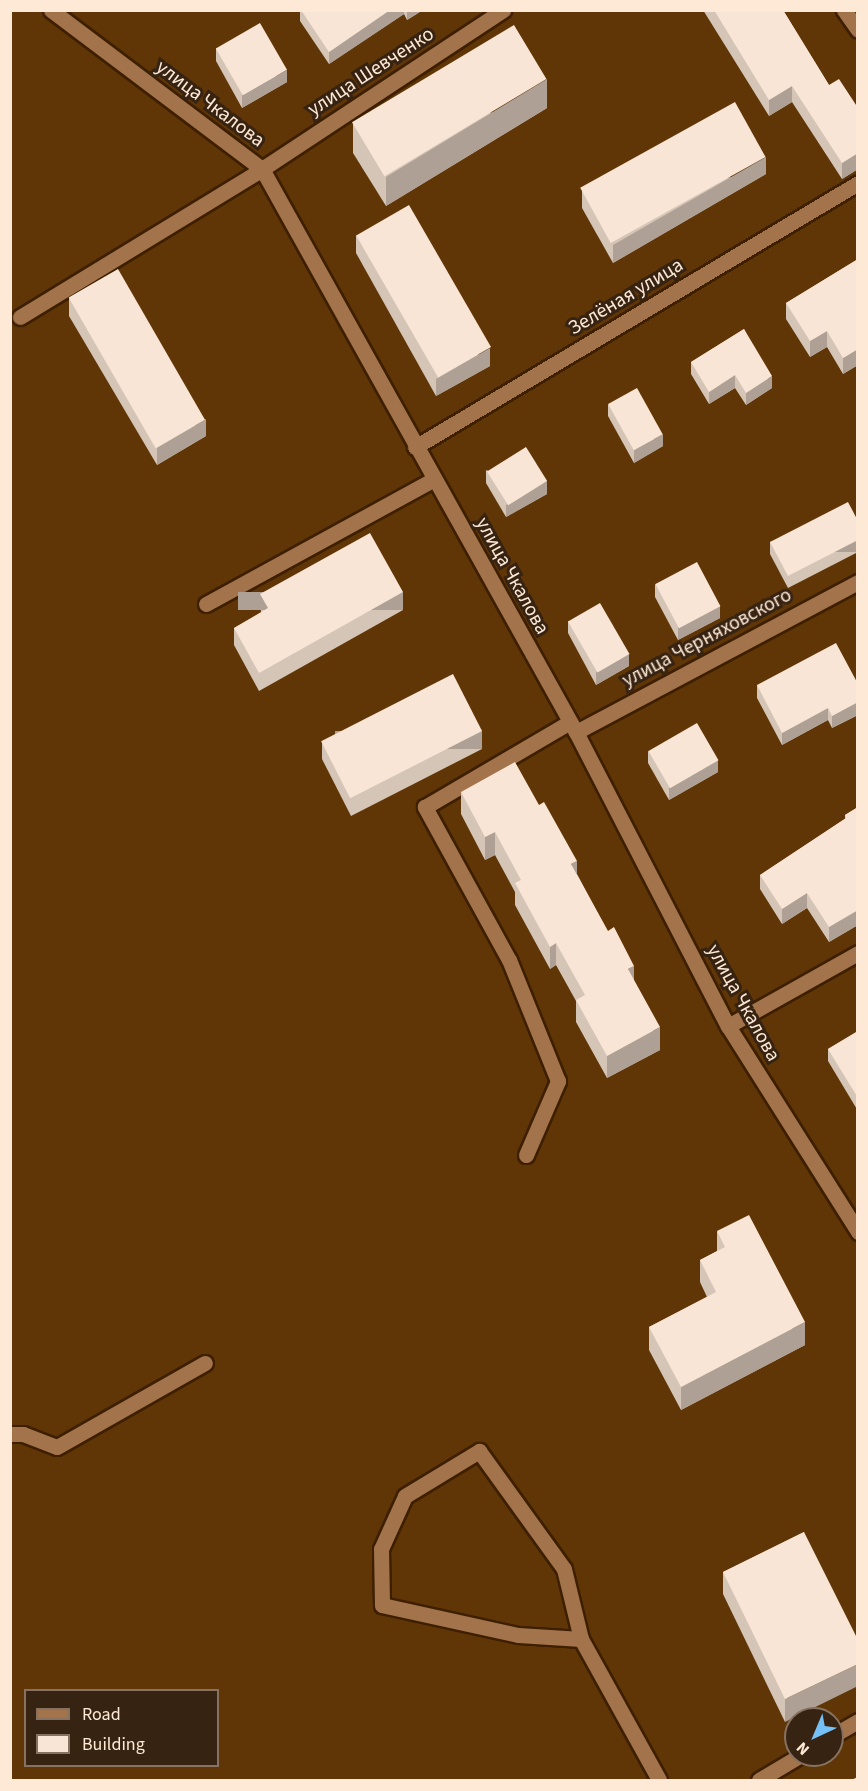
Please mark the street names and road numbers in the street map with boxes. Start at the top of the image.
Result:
street label: улица Шевченко [303,22,439,122]
street label: улица Чкалова [151,55,269,153]
street label: Зелёная улица [564,253,688,341]
street label: улица Чкалова [470,513,554,639]
street label: улица Черняховского [618,583,796,693]
street label: улица Чкалова [701,940,785,1066]

